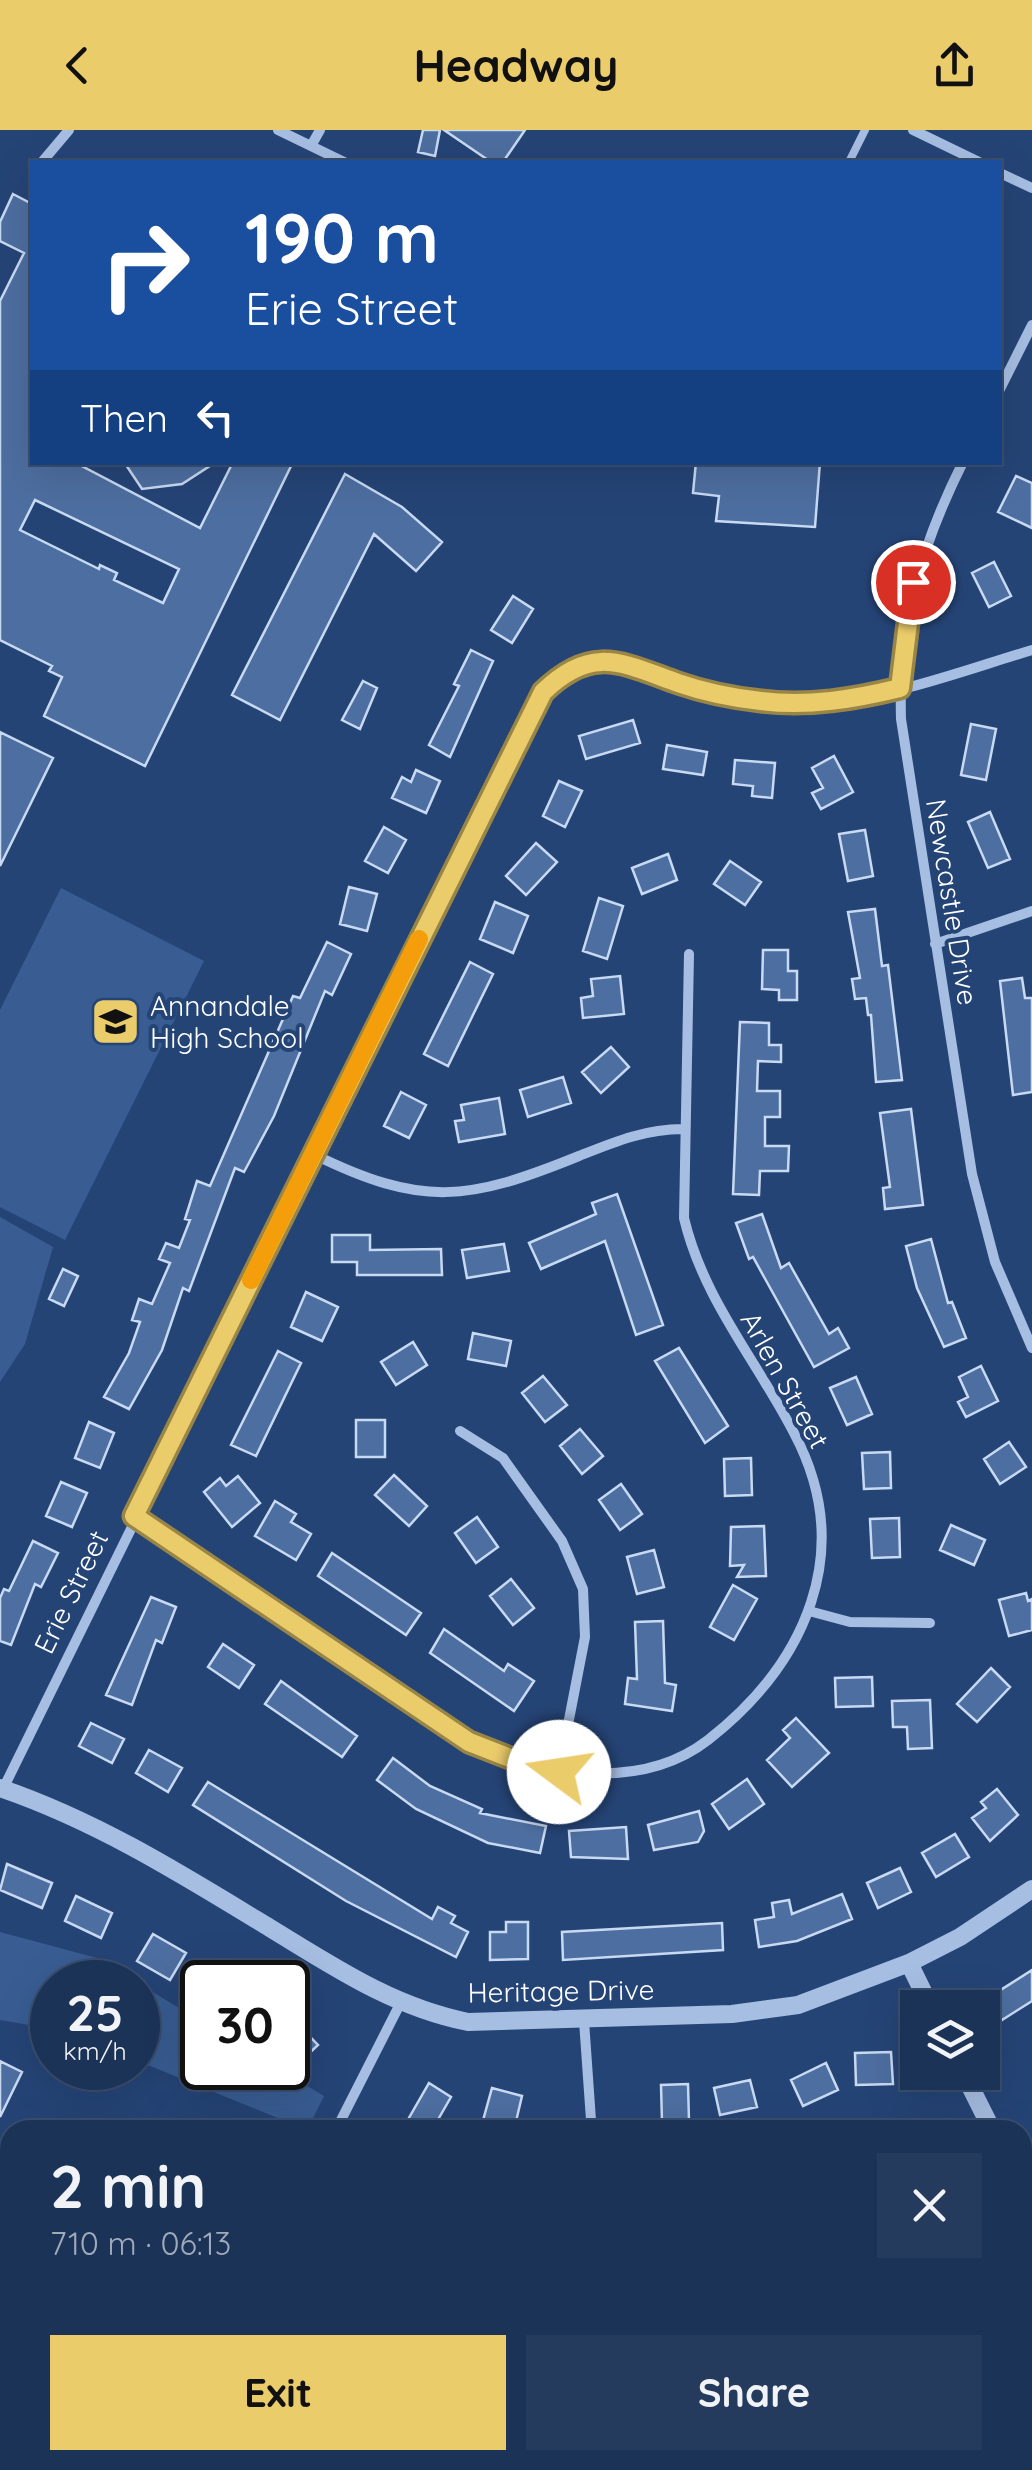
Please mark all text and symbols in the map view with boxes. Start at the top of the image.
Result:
text: Headway [413,37,619,93]
icon: back [50,38,105,93]
icon: share [927,38,982,93]
text: 190 m [245,193,439,281]
icon: right [80,200,210,330]
text: Erie Street [245,280,458,336]
icon: left [188,390,243,445]
text: Then [80,394,168,442]
pin [871,540,956,625]
icon: arrive [886,555,941,610]
street label: Newcastle Drive [919,796,986,1008]
place label: Annandale High School [150,988,304,1055]
school or university icon: Annandale High School [89,996,141,1048]
street label: Arlen Street [733,1305,837,1454]
street label: Erie Street [26,1524,115,1659]
position arrow [507,1720,611,1824]
speed limit sign: 30 [180,1960,310,2090]
street label: Heritage Drive [467,1971,655,2010]
text: 25 [66,1981,124,2044]
map controls [900,1990,1000,2090]
button: layers [900,1990,1000,2090]
text: km/h [63,2035,127,2066]
text: 2 min [50,2148,206,2223]
button: close [877,2153,982,2258]
text: 710 m · 06:13 [50,2223,231,2263]
button: Exit [50,2335,506,2450]
button: Share [526,2335,982,2450]

